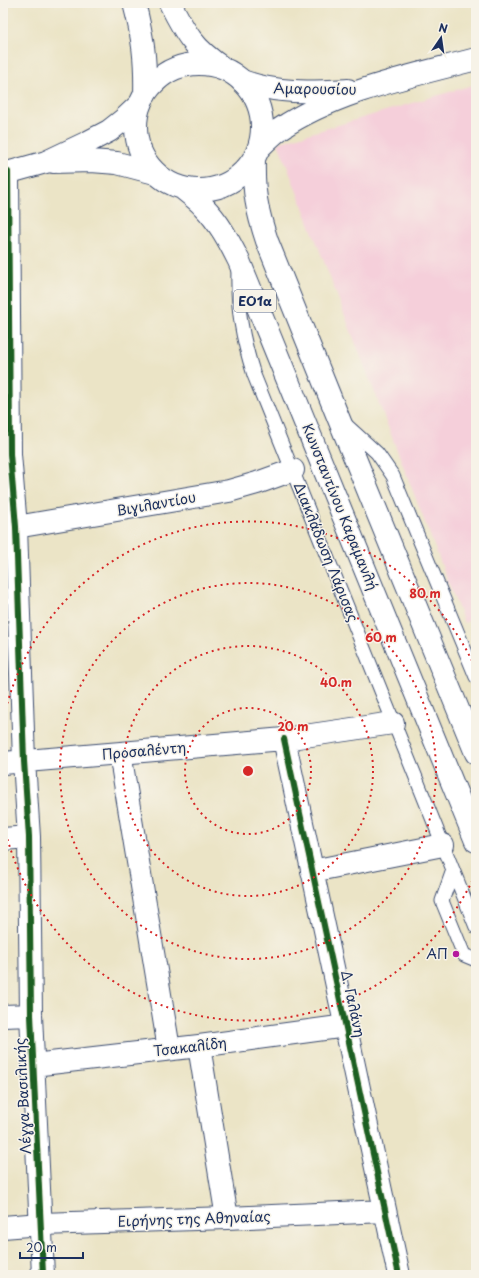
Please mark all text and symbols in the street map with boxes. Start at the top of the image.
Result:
north arrow [421,18,461,58]
text: N [437,19,450,37]
street label: Αμαρουσίου [273,77,357,100]
road number: ΕΟ1α [234,290,276,312]
street label: Κωνσταντίνου Καραμανλή [297,420,384,593]
street label: Διακλάδωση Λάρισας [289,479,364,625]
street label: Βιγιλαντίου [114,486,197,521]
text: 80 m [409,584,441,602]
text: 60 m [365,628,397,646]
text: 40 m [320,673,352,691]
text: 20 m [277,717,309,735]
street label: Προσαλέντη [101,736,187,765]
centre of rings [241,764,255,778]
place label: ΑΠ [426,943,448,964]
marker: ΑΠ [451,949,461,959]
street label: Δ. Γαλάνη [336,969,371,1039]
street label: Τσακαλίδη [152,1032,228,1061]
street label: Λέγγα Βασιλικής [9,1037,36,1155]
street label: Ειρήνης της Αθηναίας [117,1205,271,1232]
scale bar [20,1234,83,1260]
text: 20 m [26,1238,57,1256]

